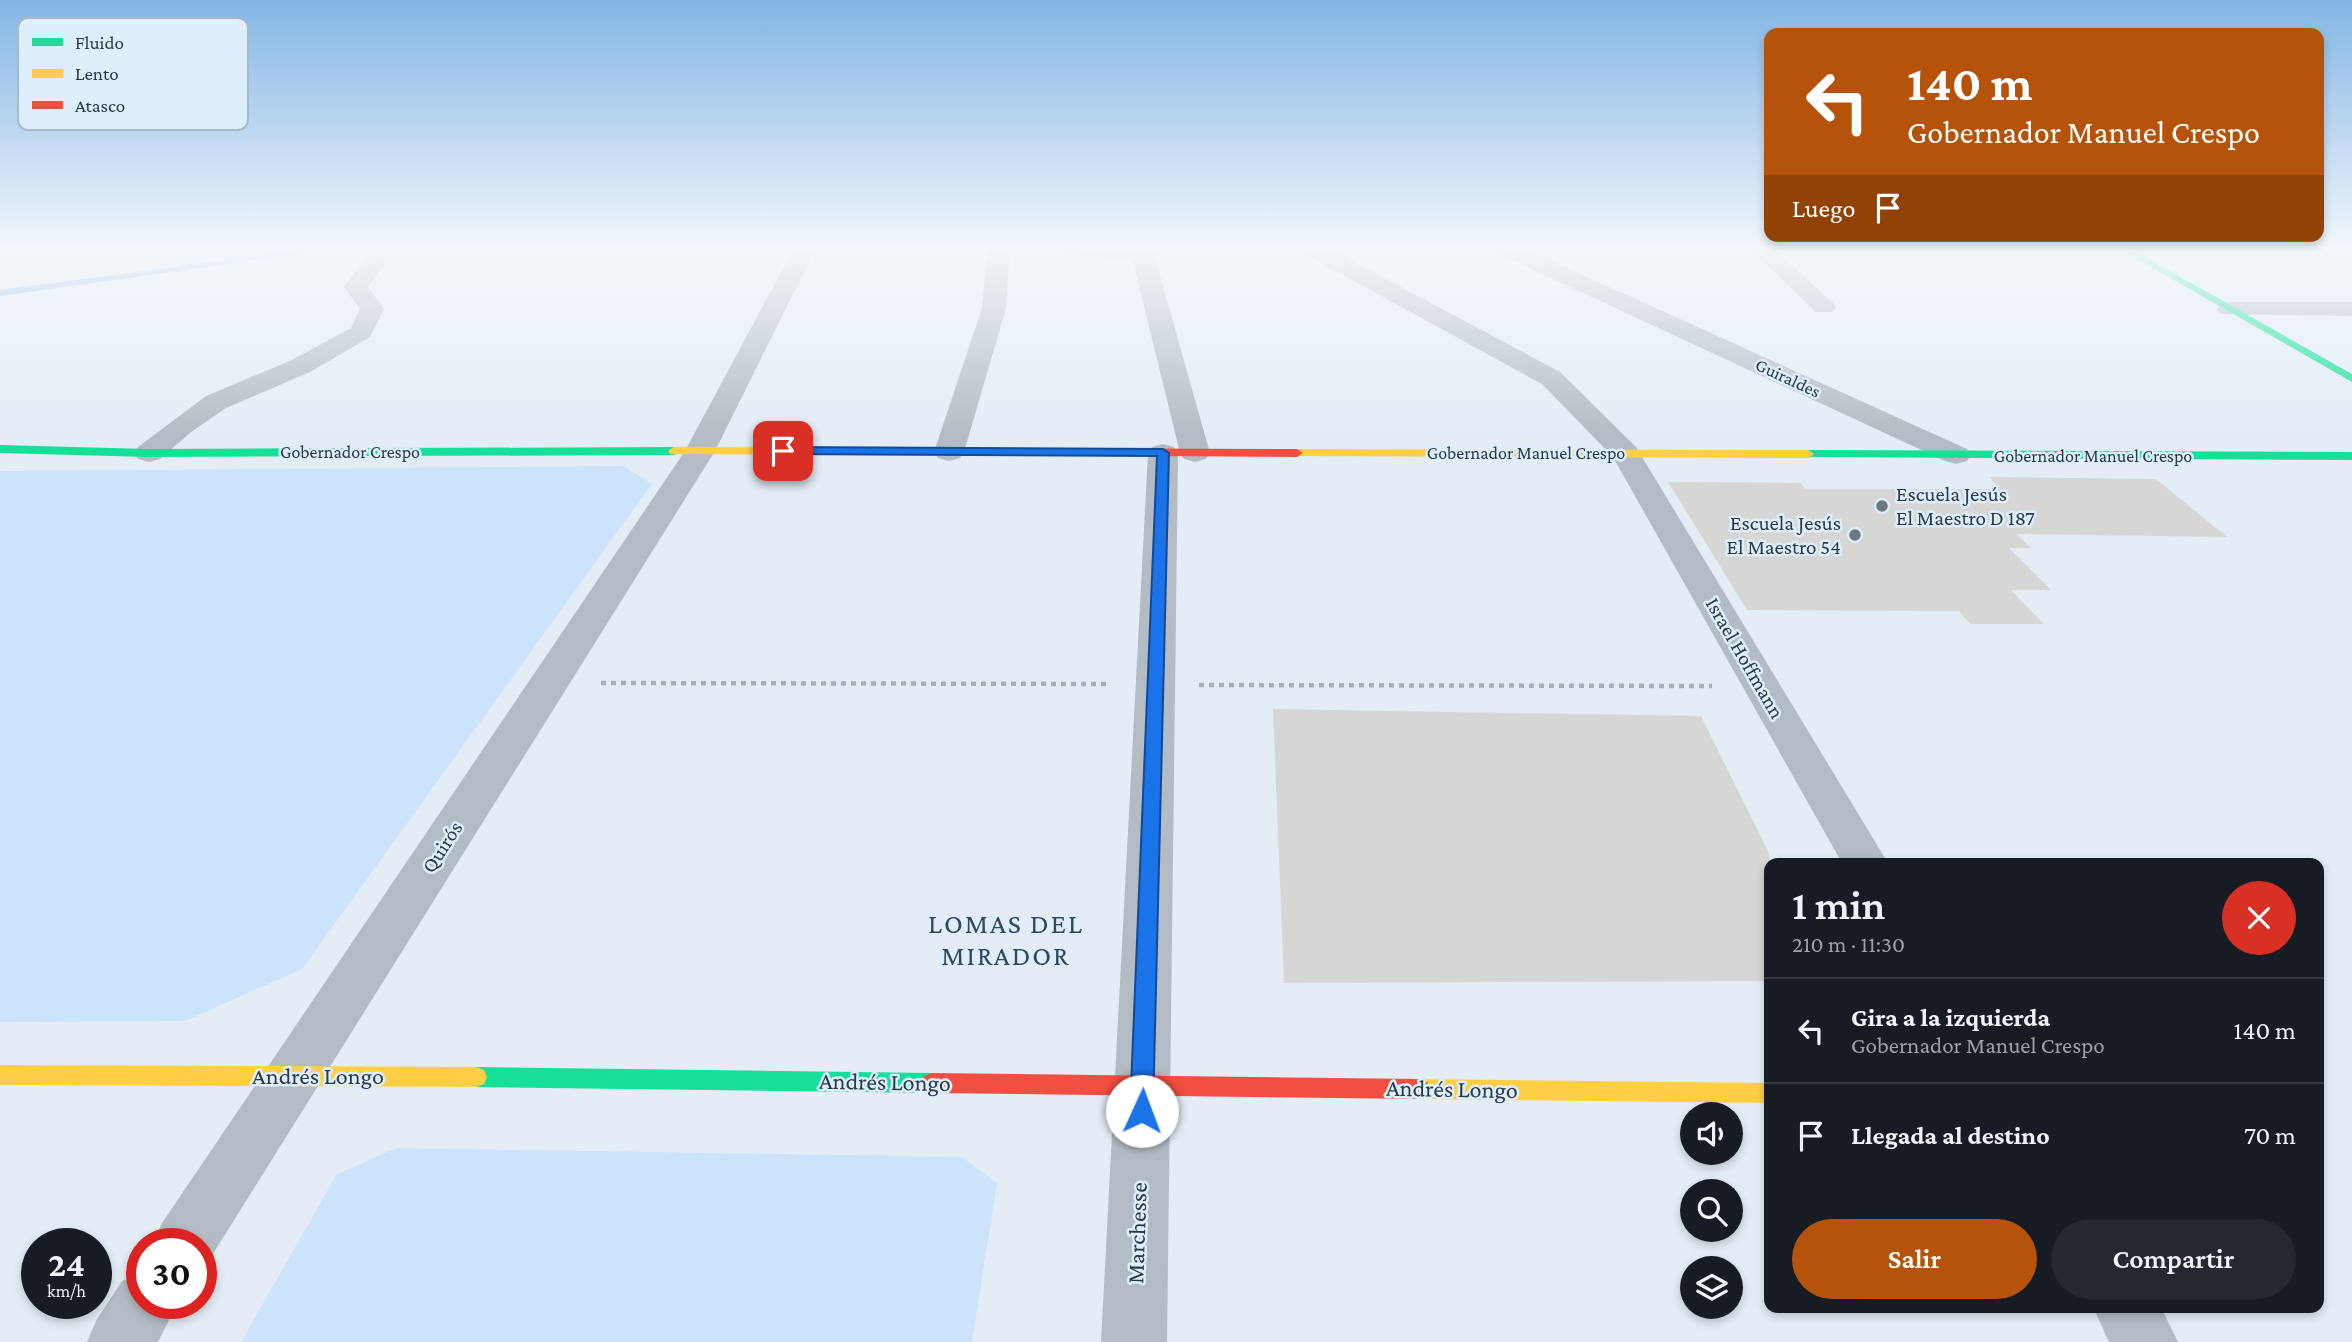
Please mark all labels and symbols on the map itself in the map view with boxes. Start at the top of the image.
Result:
legend [18,18,248,130]
text: Fluido [75,32,124,53]
text: Lento [75,63,119,84]
text: Atasco [75,95,125,116]
street label: Guiraldes [1752,354,1824,402]
pin [753,421,813,481]
street label: Gobernador Crespo [280,442,420,462]
street label: Gobernador Manuel Crespo [1427,443,1625,463]
street label: Gobernador Manuel Crespo [1994,446,2192,466]
place label: Escuela Jesús El Maestro D 187 [1896,482,2035,530]
marker: Escuela Jesús El Maestro D 187 [1874,498,1890,514]
place label: Escuela Jesús El Maestro 54 [1727,511,1841,559]
marker: Escuela Jesús El Maestro 54 [1847,527,1863,543]
street label: Israel Hoffmann [1701,593,1789,723]
street label: Quirós [417,817,467,877]
district label: LOMAS DEL MIRADOR [928,908,1084,971]
street label: Andrés Longo [252,1062,384,1089]
street label: Andrés Longo [819,1067,951,1096]
position arrow [1105,1074,1179,1148]
street label: Andrés Longo [1386,1074,1518,1103]
street label: Marchesse [1121,1182,1152,1284]
speed limit sign: 30 [126,1228,217,1319]

